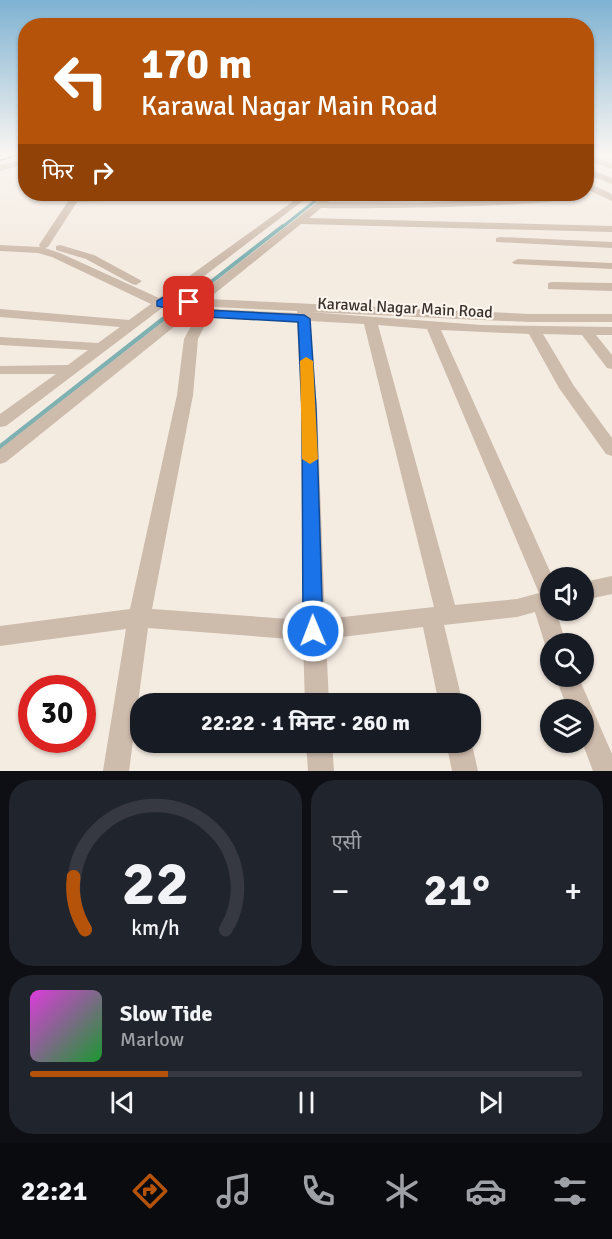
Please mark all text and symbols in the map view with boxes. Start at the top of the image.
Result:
text: 170 m [141,39,252,90]
icon: left [42,42,120,120]
text: Karawal Nagar Main Road [141,90,438,123]
icon: right [86,156,119,189]
text: फिर [42,158,74,185]
pin [163,276,214,327]
icon: arrive [172,285,205,318]
street label: Karawal Nagar Main Road [317,293,493,323]
map controls [540,567,594,753]
button: sound [540,567,594,621]
position arrow [281,599,345,663]
button: search [540,633,594,687]
speed limit sign: 30 [18,675,96,753]
button: layers [540,699,594,753]
text: 22:22 · 1 मिनट · 260 m [201,709,410,736]
text: एसी [332,830,361,855]
text: 22 [122,845,189,922]
text: 21° [423,863,490,918]
text: − [332,871,349,912]
text: + [564,871,582,912]
text: km/h [131,915,180,941]
text: Slow Tide [120,1000,212,1027]
text: Marlow [120,1027,184,1052]
icon: previous [106,1086,139,1119]
icon: pause [290,1086,323,1119]
icon: next [474,1086,507,1119]
icon: directions [129,1170,171,1212]
icon: music [213,1170,255,1212]
icon: phone [297,1170,339,1212]
icon: climate [381,1170,423,1212]
icon: car [465,1170,507,1212]
icon: filters [549,1170,591,1212]
text: 22:21 [21,1175,87,1208]

